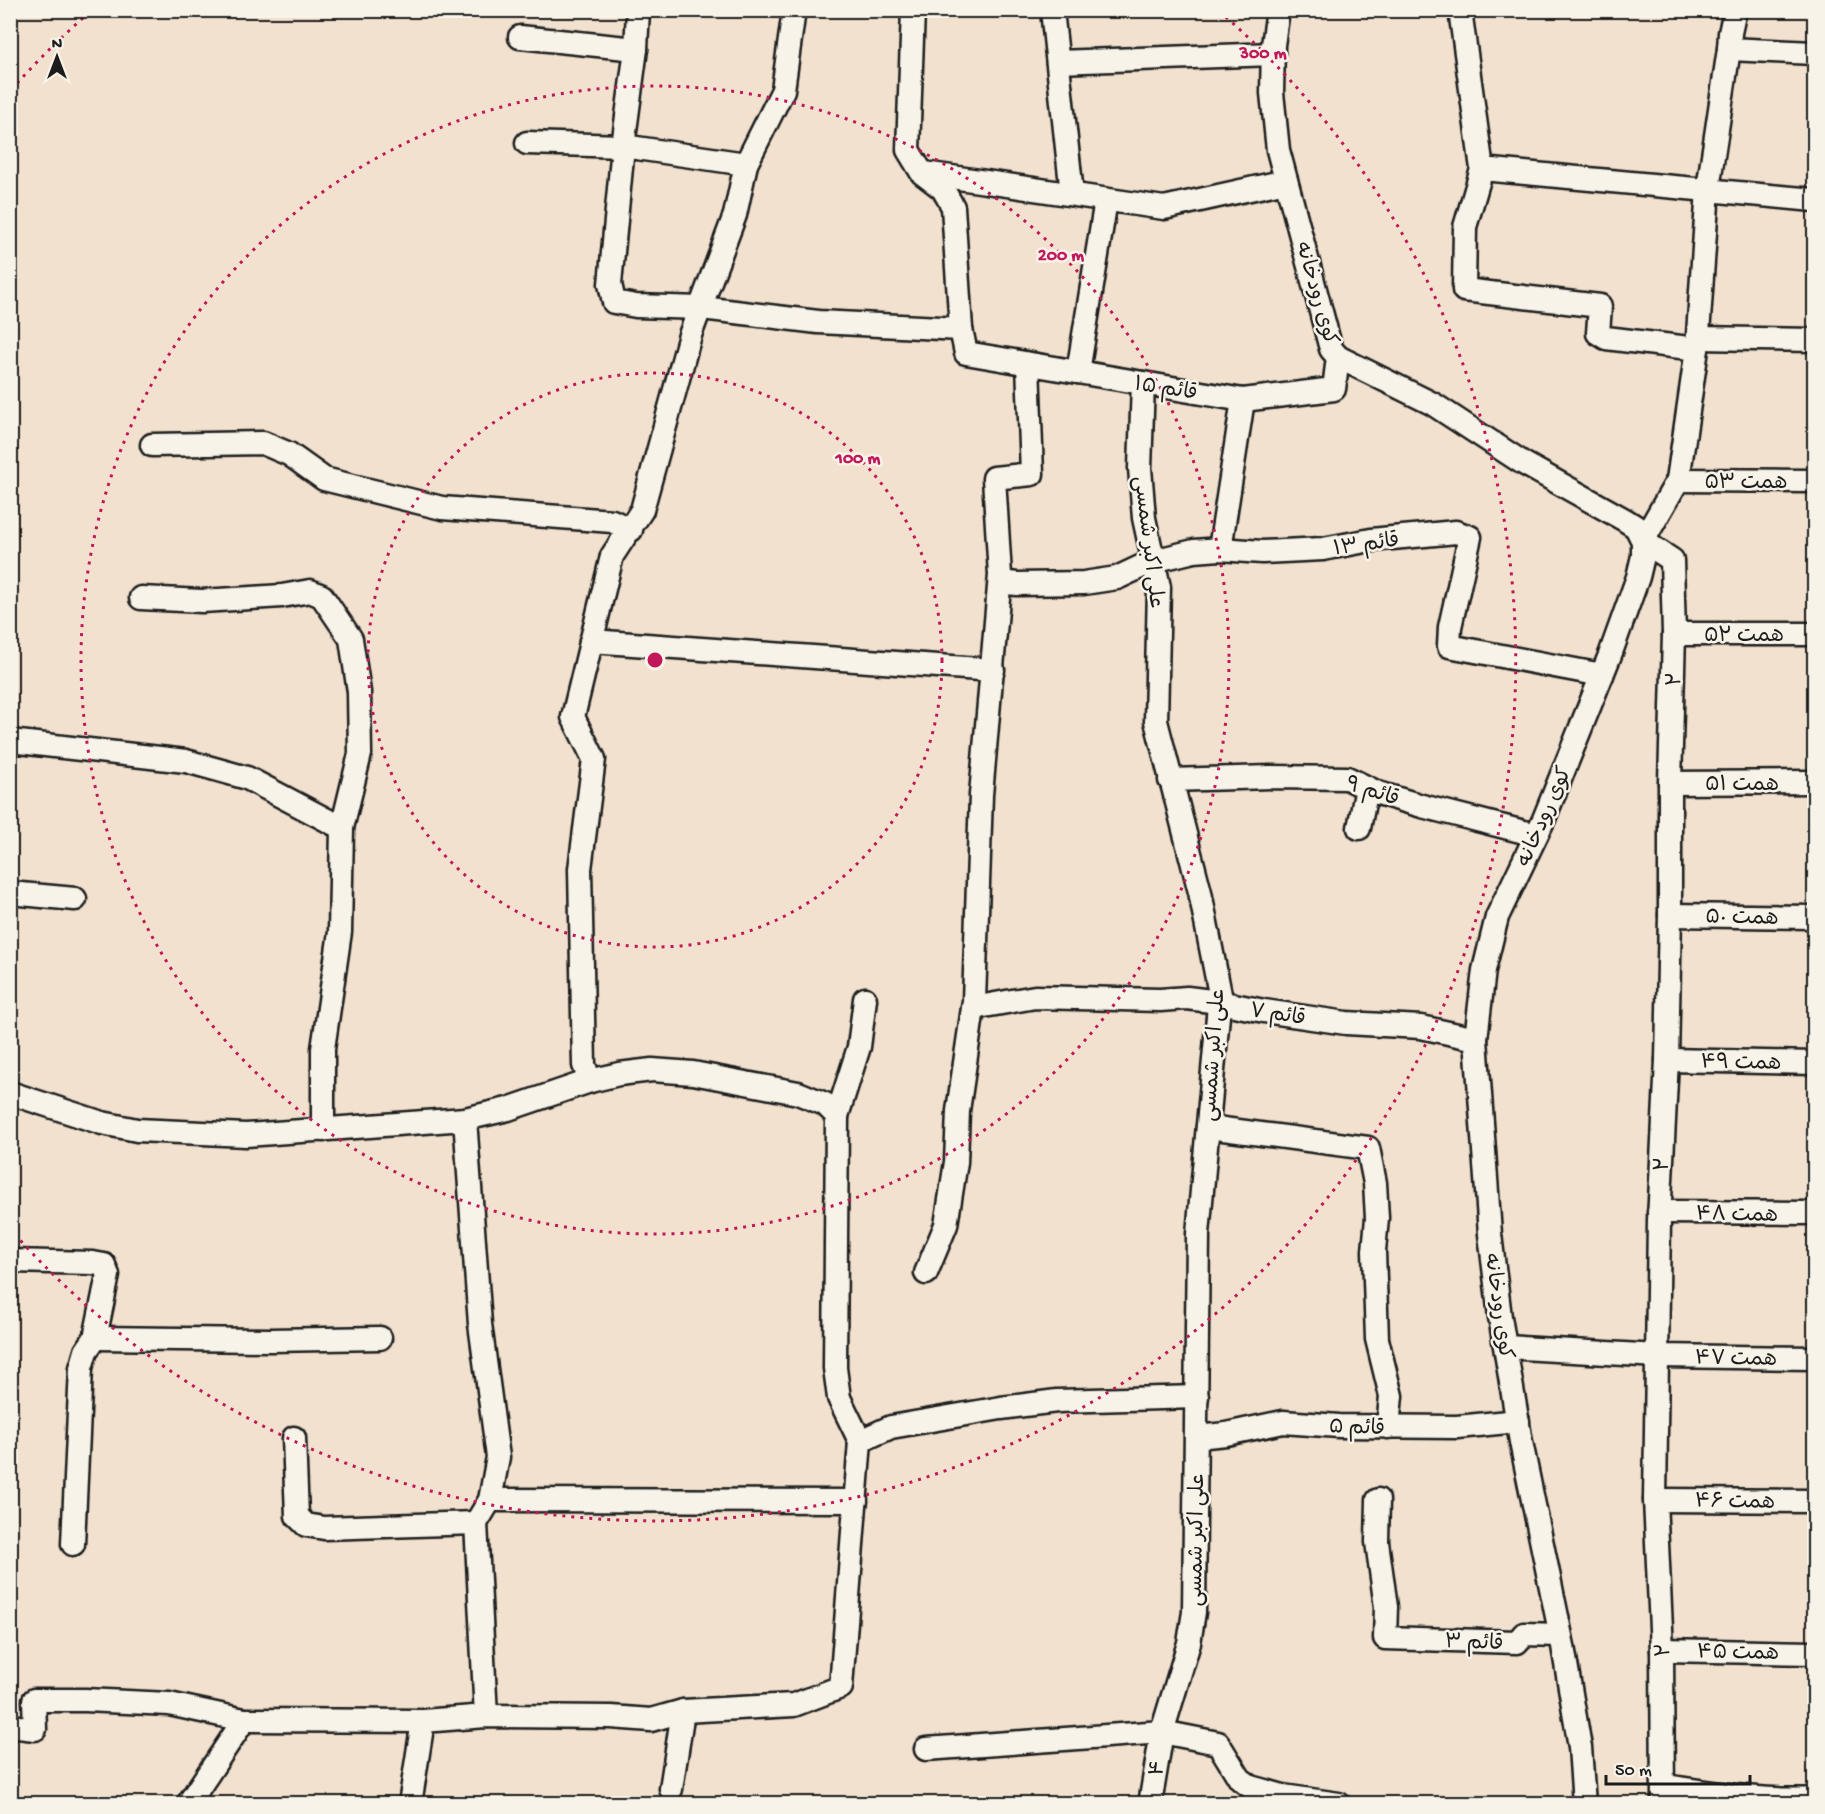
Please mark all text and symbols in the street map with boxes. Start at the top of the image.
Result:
north arrow [27,27,87,87]
text: N [52,36,63,55]
text: 300 m [1239,44,1287,65]
street label: کوی رودخانه [1288,239,1341,348]
text: 200 m [1038,246,1084,267]
street label: قائم ۱۵ [1132,373,1199,408]
text: 100 m [835,449,881,470]
street label: همت ۵۳ [1705,472,1787,497]
street label: علی اکبر شمسی [1126,475,1167,610]
street label: قائم ۱۳ [1332,529,1401,563]
street label: همت ۵۲ [1704,625,1784,650]
centre of rings [645,650,665,670]
street label: ۲ [1664,672,1689,686]
street label: کوی رودخانه [1513,764,1579,871]
street label: قائم ۹ [1342,773,1402,814]
street label: همت ۵۱ [1705,774,1779,799]
street label: همت ۵۰ [1705,906,1779,933]
street label: علی اکبر شمسی [1198,988,1233,1122]
street label: قائم ۷ [1248,1000,1307,1033]
street label: همت ۴۹ [1700,1051,1782,1078]
street label: ۲ [1652,1156,1677,1172]
street label: همت ۴۸ [1696,1203,1778,1230]
street label: کوی رودخانه [1477,1252,1516,1361]
street label: همت ۴۷ [1695,1347,1777,1374]
street label: قائم ۵ [1328,1416,1385,1443]
street label: علی اکبر شمسی [1185,1473,1212,1607]
street label: همت ۴۶ [1695,1490,1775,1517]
street label: قائم ۳ [1444,1631,1504,1658]
street label: همت ۴۵ [1697,1641,1779,1668]
street label: ۲ [1653,1642,1678,1657]
scale bar [1606,1748,1750,1786]
street label: ۴ [1146,1759,1173,1778]
text: 50 m [1615,1761,1652,1782]

